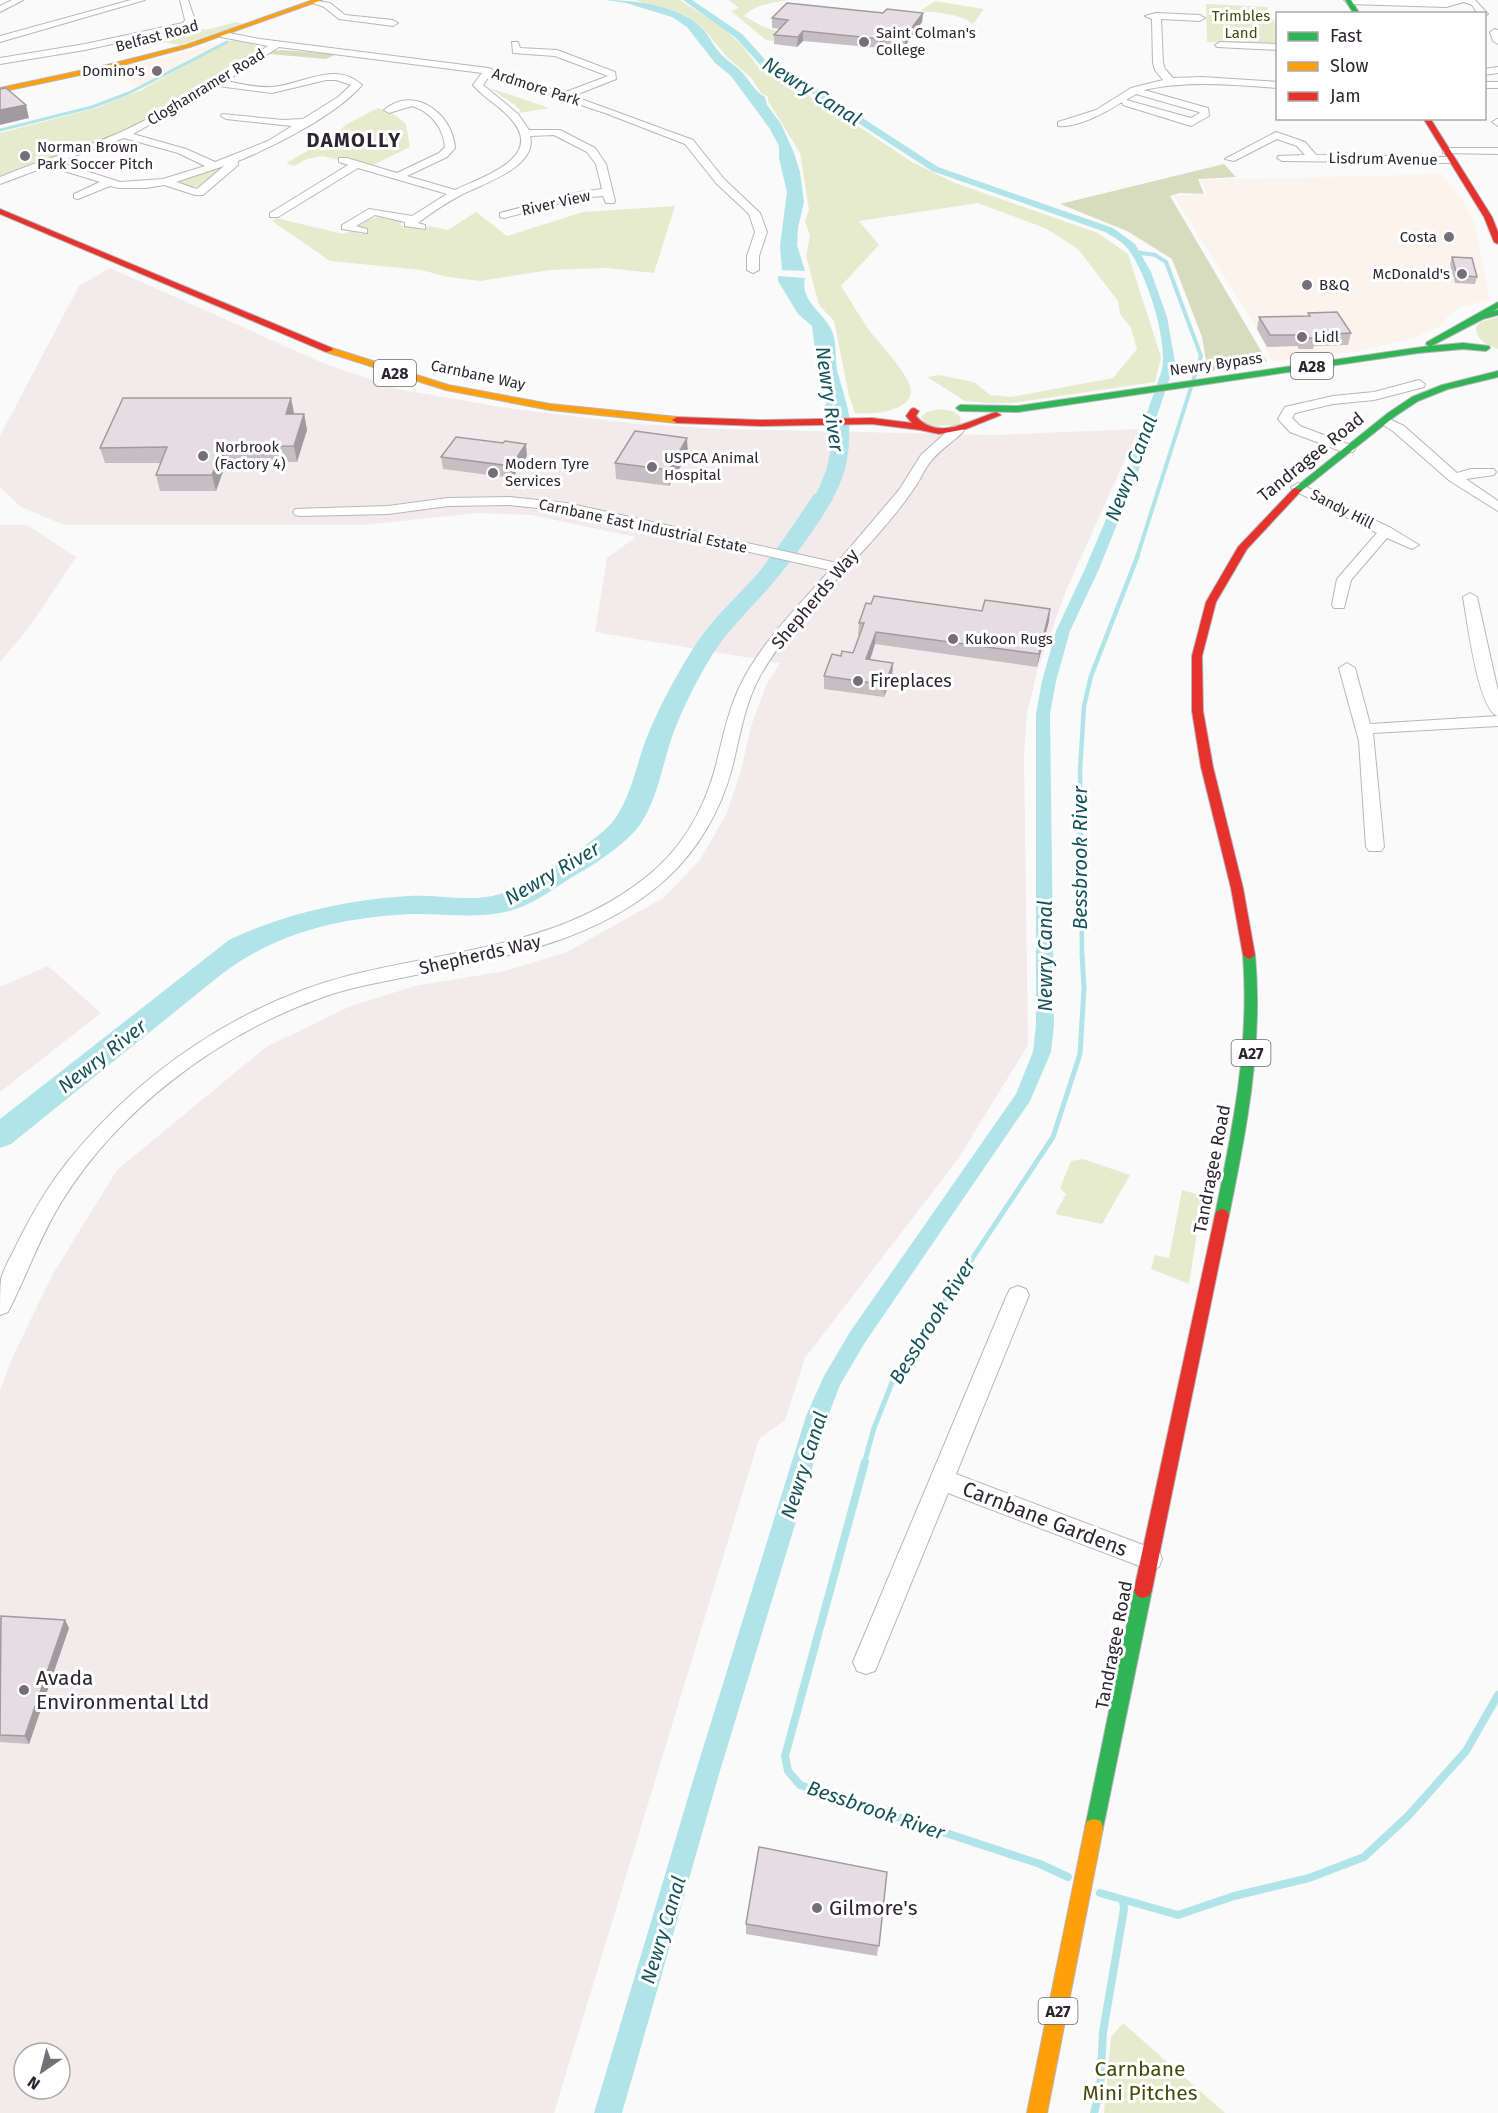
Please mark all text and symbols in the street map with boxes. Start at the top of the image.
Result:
park label: Trimbles Land [1212,7,1270,42]
legend [1276,12,1486,120]
street label: Belfast Road [113,16,201,56]
place label: Saint Colman's College [876,24,976,59]
text: Fast [1330,25,1363,47]
marker: Saint Colman's College [857,35,871,49]
street label: Cloghanramer Road [144,45,268,129]
water label: Newry Canal [758,51,866,131]
text: Slow [1330,55,1369,77]
place label: Domino's [82,62,145,80]
marker: Domino's [150,64,164,78]
street label: Ardmore Park [490,64,583,110]
text: Jam [1330,85,1361,107]
district label: DAMOLLY [306,128,402,152]
place label: Norman Brown Park Soccer Pitch [37,138,153,173]
marker: Norman Brown Park Soccer Pitch [18,149,32,163]
street label: Lisdrum Avenue [1328,149,1438,169]
street label: River View [520,186,592,220]
place label: Costa [1400,228,1437,246]
marker: Costa [1442,230,1456,244]
place label: McDonald's [1373,265,1450,283]
marker: McDonald's [1455,267,1469,281]
place label: B&Q [1319,276,1349,294]
marker: B&Q [1300,278,1314,292]
place label: Lidl [1314,328,1340,346]
marker: Lidl [1295,330,1309,344]
water label: Newry River [811,345,849,454]
street label: Newry Bypass [1168,349,1264,379]
road number: A28 [1291,353,1333,379]
street label: Carnbane Way [429,356,527,394]
road number: A28 [374,360,416,386]
street label: Tandragee Road [1253,407,1369,507]
water label: Newry Canal [1100,412,1162,524]
place label: Norbrook (Factory 4) [215,438,286,473]
marker: Norbrook (Factory 4) [196,449,210,463]
place label: USPCA Animal Hospital [664,449,759,484]
place label: Modern Tyre Services [505,455,589,490]
marker: USPCA Animal Hospital [645,460,659,474]
marker: Modern Tyre Services [486,466,500,480]
street label: Sandy Hill [1307,485,1377,533]
street label: Carnbane East Industrial Estate [537,495,749,557]
street label: Shepherds Way [767,544,863,654]
place label: Kukoon Rugs [965,630,1053,648]
marker: Kukoon Rugs [946,632,960,646]
place label: Fireplaces [870,670,952,692]
marker: Fireplaces [851,674,865,688]
water label: Bessbrook River [1068,785,1092,930]
water label: Newry River [500,835,605,910]
water label: Newry Canal [1033,900,1057,1012]
street label: Shepherds Way [417,930,543,980]
water label: Newry River [53,1013,152,1098]
road number: A27 [1232,1040,1270,1066]
street label: Tandragee Road [1189,1103,1235,1235]
water label: Bessbrook River [884,1253,981,1388]
water label: Newry Canal [775,1408,833,1522]
street label: Carnbane Gardens [959,1476,1131,1562]
street label: Tandragee Road [1091,1579,1137,1711]
place label: Avada Environmental Ltd [36,1665,209,1715]
marker: Avada Environmental Ltd [17,1683,31,1697]
water label: Bessbrook River [804,1775,949,1845]
water label: Newry Canal [635,1873,691,1987]
place label: Gilmore's [829,1895,918,1921]
marker: Gilmore's [810,1901,824,1915]
road number: A27 [1038,1998,1078,2024]
north arrow [12,2041,72,2101]
park label: Carnbane Mini Pitches [1082,2056,1198,2106]
text: N [24,2072,43,2094]

